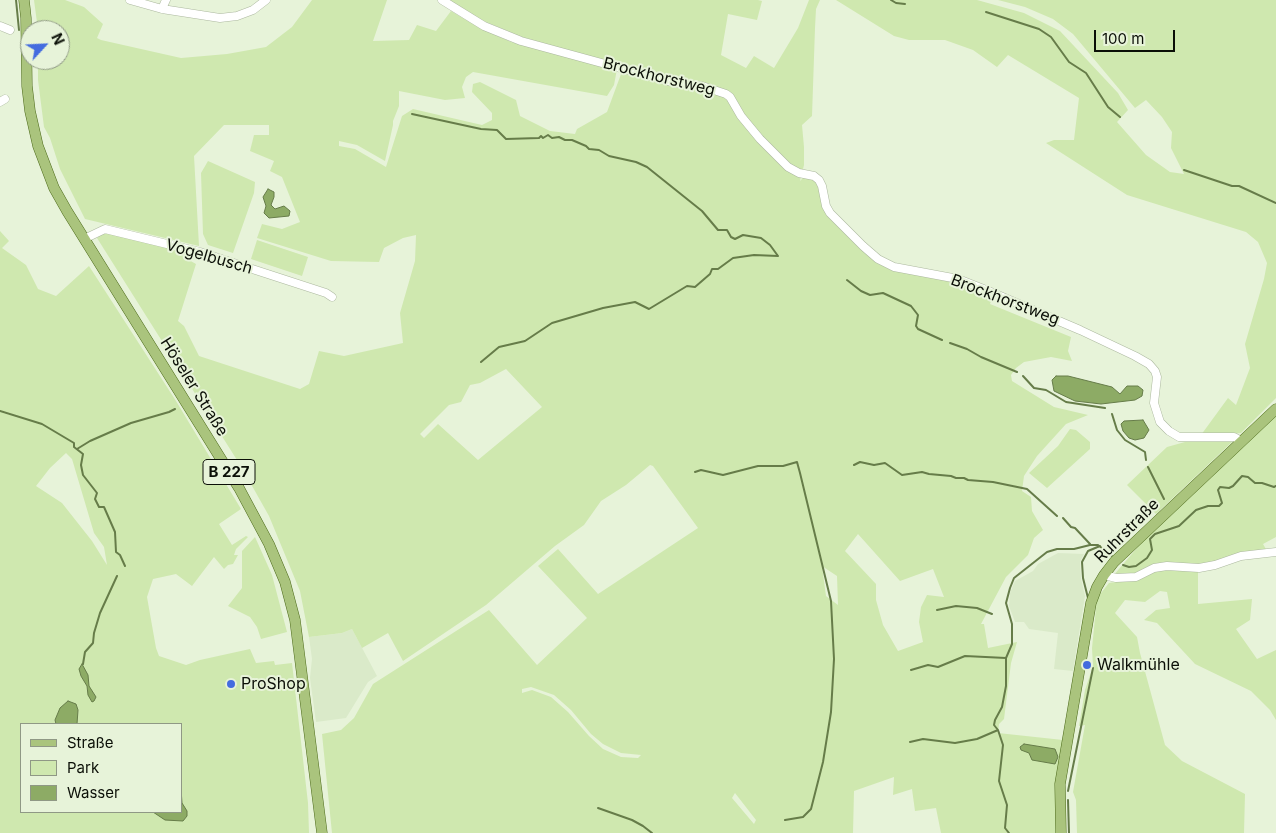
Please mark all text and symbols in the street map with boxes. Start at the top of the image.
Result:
north arrow [20,20,70,70]
scale bar [1096,20,1177,52]
text: 100 m [1102,29,1144,48]
text: N [48,30,68,47]
street label: Brockhorstweg [601,54,717,100]
street label: Vogelbusch [164,235,254,279]
street label: Brockhorstweg [948,270,1062,330]
street label: Höseler Straße [156,334,232,440]
road number: B 227 [203,460,255,484]
street label: Ruhrstraße [1091,495,1163,567]
place label: Walkmühle [1097,655,1180,675]
marker: Walkmühle [1081,659,1093,671]
place label: ProShop [241,674,306,694]
marker: ProShop [225,678,237,690]
legend [20,723,182,813]
text: Straße [67,733,114,752]
text: Park [67,758,99,777]
text: Wasser [67,783,120,802]

